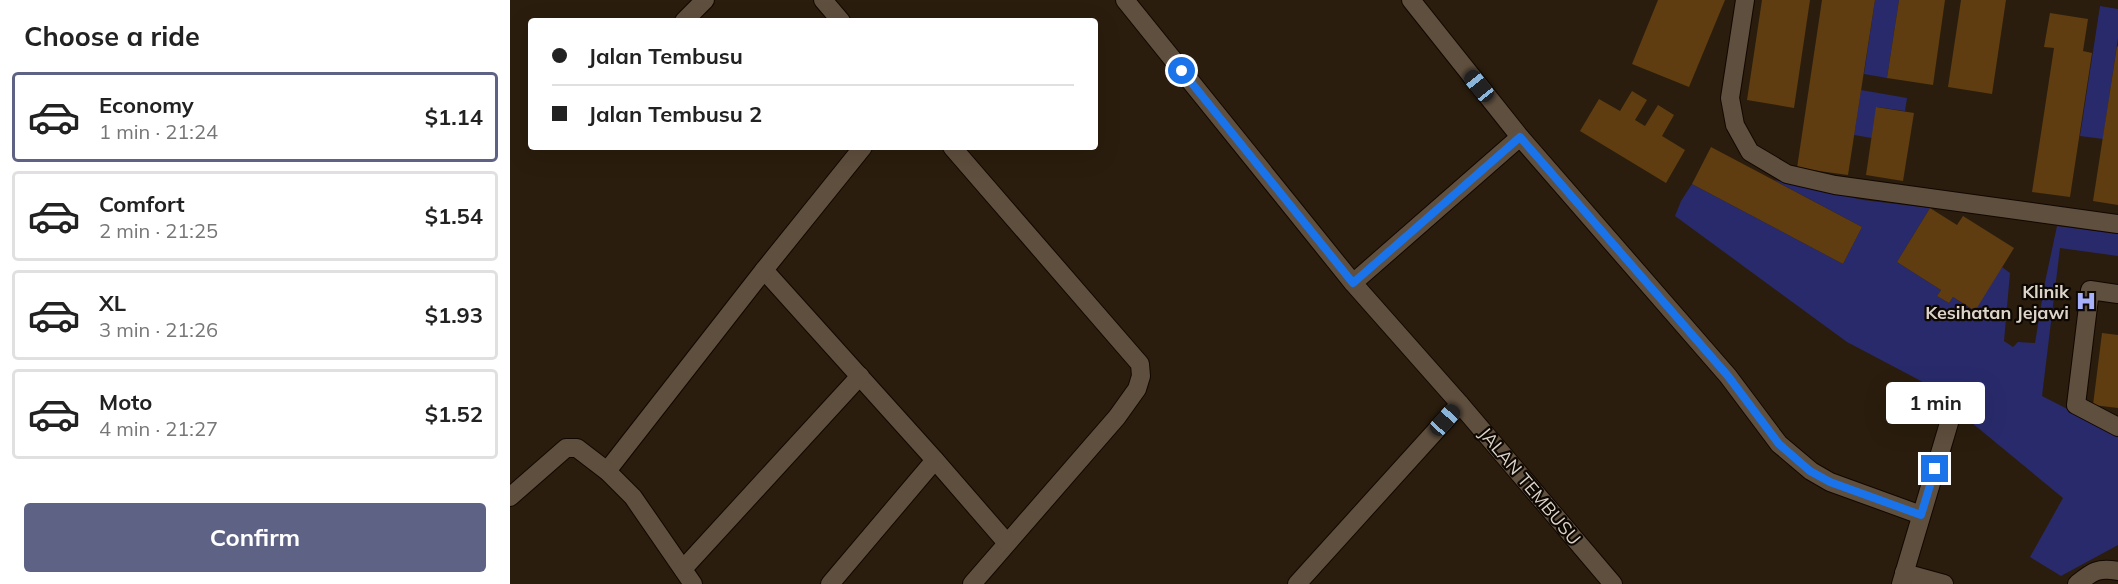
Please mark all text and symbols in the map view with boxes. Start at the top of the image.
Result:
text: Choose a ride [24,19,200,53]
text: Jalan Tembusu [588,42,743,70]
route start [1168,57,1195,84]
car [1461,66,1497,106]
icon: car [27,90,81,144]
text: Economy [99,91,194,119]
text: Jalan Tembusu 2 [588,100,762,128]
text: $1.14 [425,103,483,131]
text: 1 min · 21:24 [99,119,218,144]
icon: car [27,189,81,243]
text: Comfort [99,190,185,218]
text: $1.54 [425,202,483,230]
text: 2 min · 21:25 [99,218,218,243]
place label: Klinik Kesihatan Jejawi [1925,280,2070,324]
icon: car [27,288,81,342]
text: XL [99,289,126,317]
hospital icon: Klinik Kesihatan Jejawi [2074,289,2098,313]
text: $1.93 [425,301,483,329]
text: 3 min · 21:26 [99,317,218,342]
callout: 1 min [1886,382,1984,424]
icon: car [27,387,81,441]
text: Moto [99,388,152,416]
text: 1 min [1909,390,1962,415]
text: $1.52 [425,400,483,428]
car [1426,401,1464,439]
text: 4 min · 21:27 [99,416,218,441]
street label: JALAN TEMBUSU [1474,422,1586,550]
route end [1921,455,1948,482]
button: Confirm [24,503,486,572]

